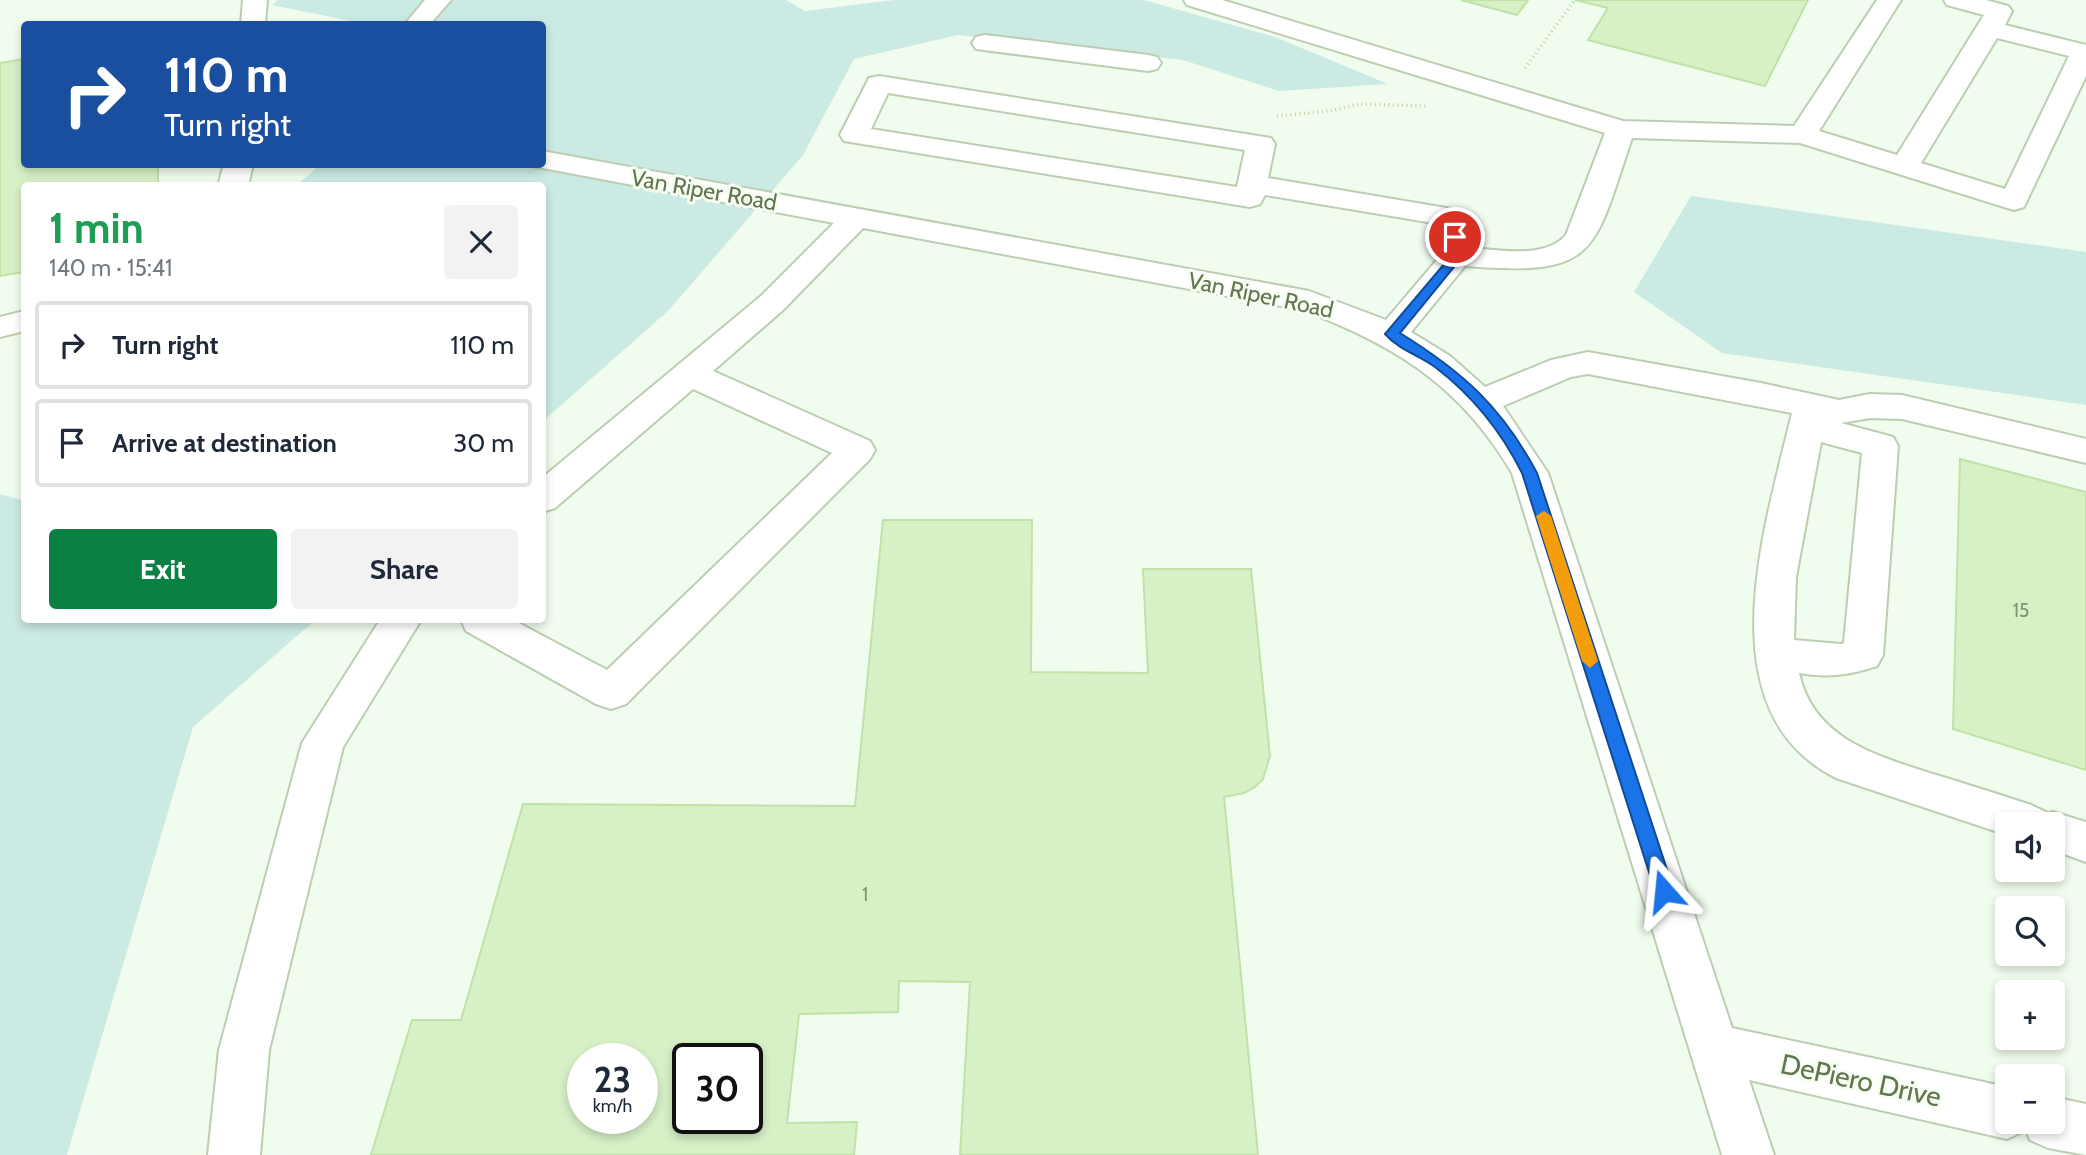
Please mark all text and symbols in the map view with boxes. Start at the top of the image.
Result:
text: 110 m [164,45,288,104]
icon: right [49,49,140,140]
text: Turn right [164,105,291,144]
street label: Van Riper Road [629,163,779,217]
text: 1 min [49,202,144,254]
button: close [444,205,518,279]
pin [1425,207,1485,267]
icon: arrive [1436,218,1474,256]
text: 140 m · 15:41 [49,254,173,282]
street label: Van Riper Road [1186,266,1336,324]
icon: right [53,326,91,364]
text: Turn right [112,329,218,361]
text: 110 m [450,329,514,361]
icon: arrive [53,424,91,462]
text: Arrive at destination [112,427,337,459]
text: 30 m [453,427,514,459]
button: Exit [49,529,277,609]
button: Share [291,529,518,609]
house number: 15 [2013,599,2029,622]
map controls [1995,812,2065,1134]
button: sound [1995,812,2065,882]
position arrow [1627,854,1701,928]
house number: 1 [862,883,868,906]
button: search [1995,896,2065,966]
button: + [1995,980,2065,1050]
speed limit sign: 30 [672,1043,763,1134]
street label: DePiero Drive [1778,1046,1944,1114]
text: 23 [594,1058,631,1101]
button: − [1995,1064,2065,1134]
text: km/h [593,1095,632,1117]

